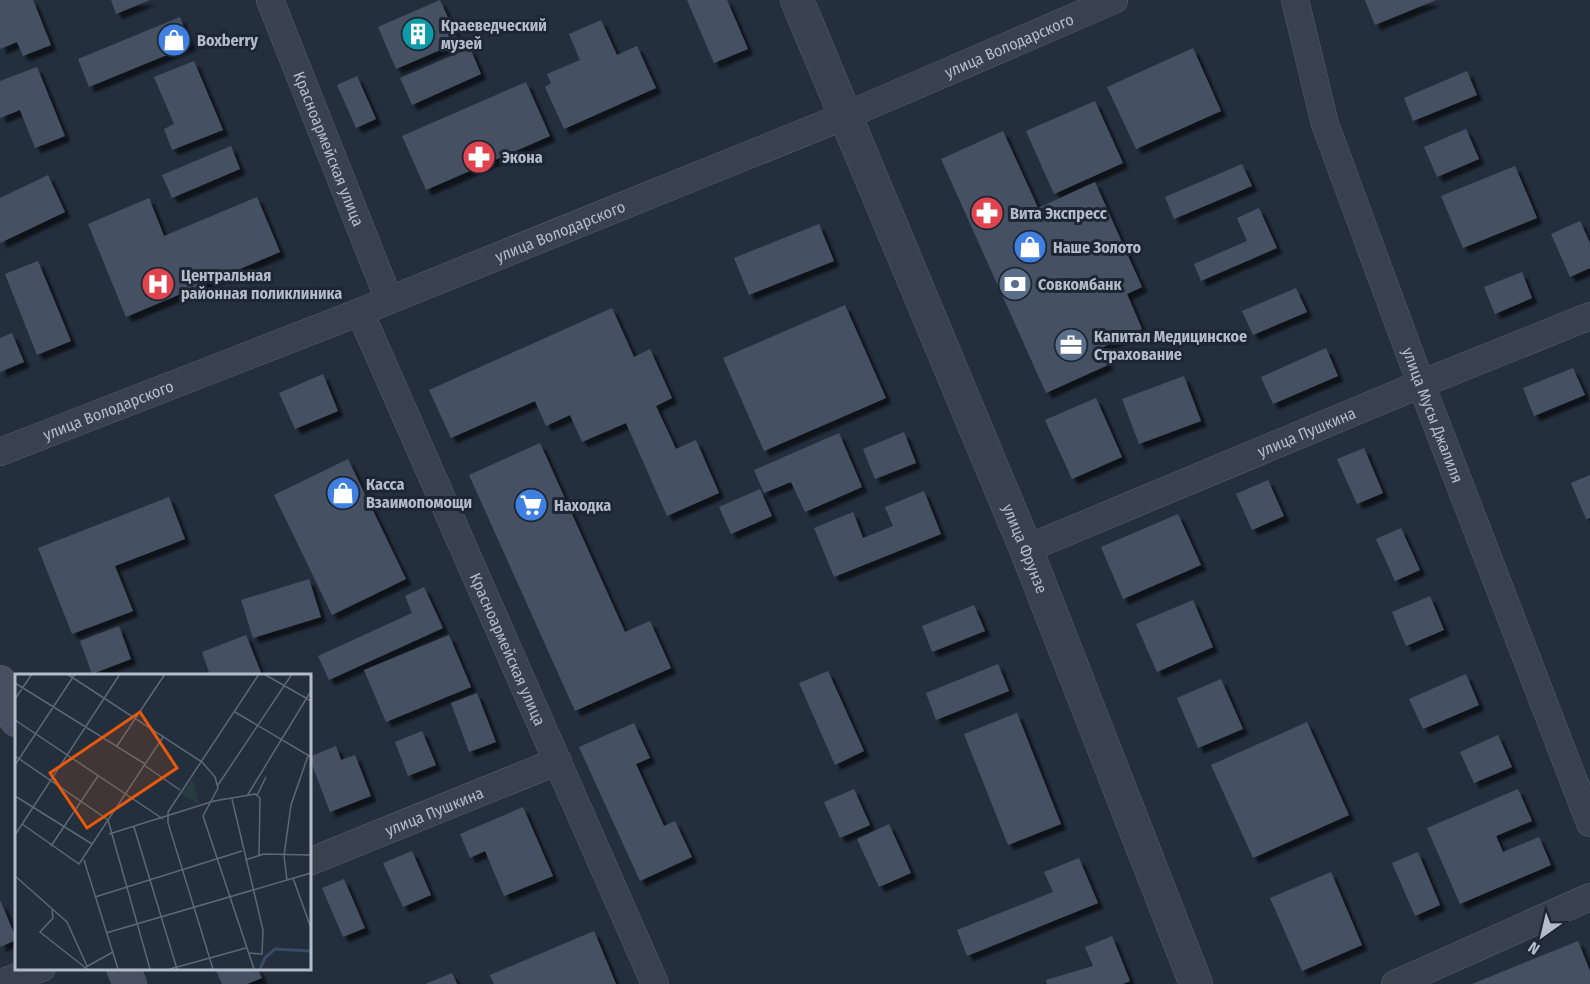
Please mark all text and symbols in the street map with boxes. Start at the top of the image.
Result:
street label: улица Володарского [942,10,1077,82]
building icon: Краеведческий музей [400,16,436,52]
place label: Краеведческий музей [441,16,547,53]
shop icon: Boxberry [156,22,192,58]
place label: Boxberry [197,31,258,50]
street label: Красноармейская улица [289,69,368,229]
pharmacy icon: Экона [461,139,497,175]
place label: Экона [502,148,543,167]
pharmacy icon: Вита Экспресс [969,195,1005,231]
street label: улица Володарского [492,197,628,266]
place label: Вита Экспресс [1010,204,1107,223]
shop icon: Наше Золото [1012,229,1048,265]
place label: Наше Золото [1053,238,1141,257]
hospital icon: Центральная районная поликлиника [140,266,176,302]
place label: Центральная районная поликлиника [181,266,342,303]
bank icon: Совкомбанк [997,266,1033,302]
place label: Совкомбанк [1038,275,1123,294]
office icon: Капитал Медицинское Страхование [1053,327,1089,363]
place label: Капитал Медицинское Страхование [1094,327,1247,364]
street label: улица Мусы Джалиля [1398,345,1467,486]
street label: улица Володарского [40,376,176,444]
street label: улица Пушкина [1255,403,1359,461]
shop icon: Касса Взаимопомощи [325,475,361,511]
place label: Касса Взаимопомощи [366,475,472,512]
supermarket icon: Находка [513,487,549,523]
place label: Находка [554,496,611,515]
street label: улица Фрунзе [998,501,1051,596]
street label: Красноармейская улица [466,570,549,729]
inset map [15,674,310,969]
street label: улица Пушкина [382,783,486,840]
north arrow [1512,906,1572,966]
text: N [1525,937,1543,959]

